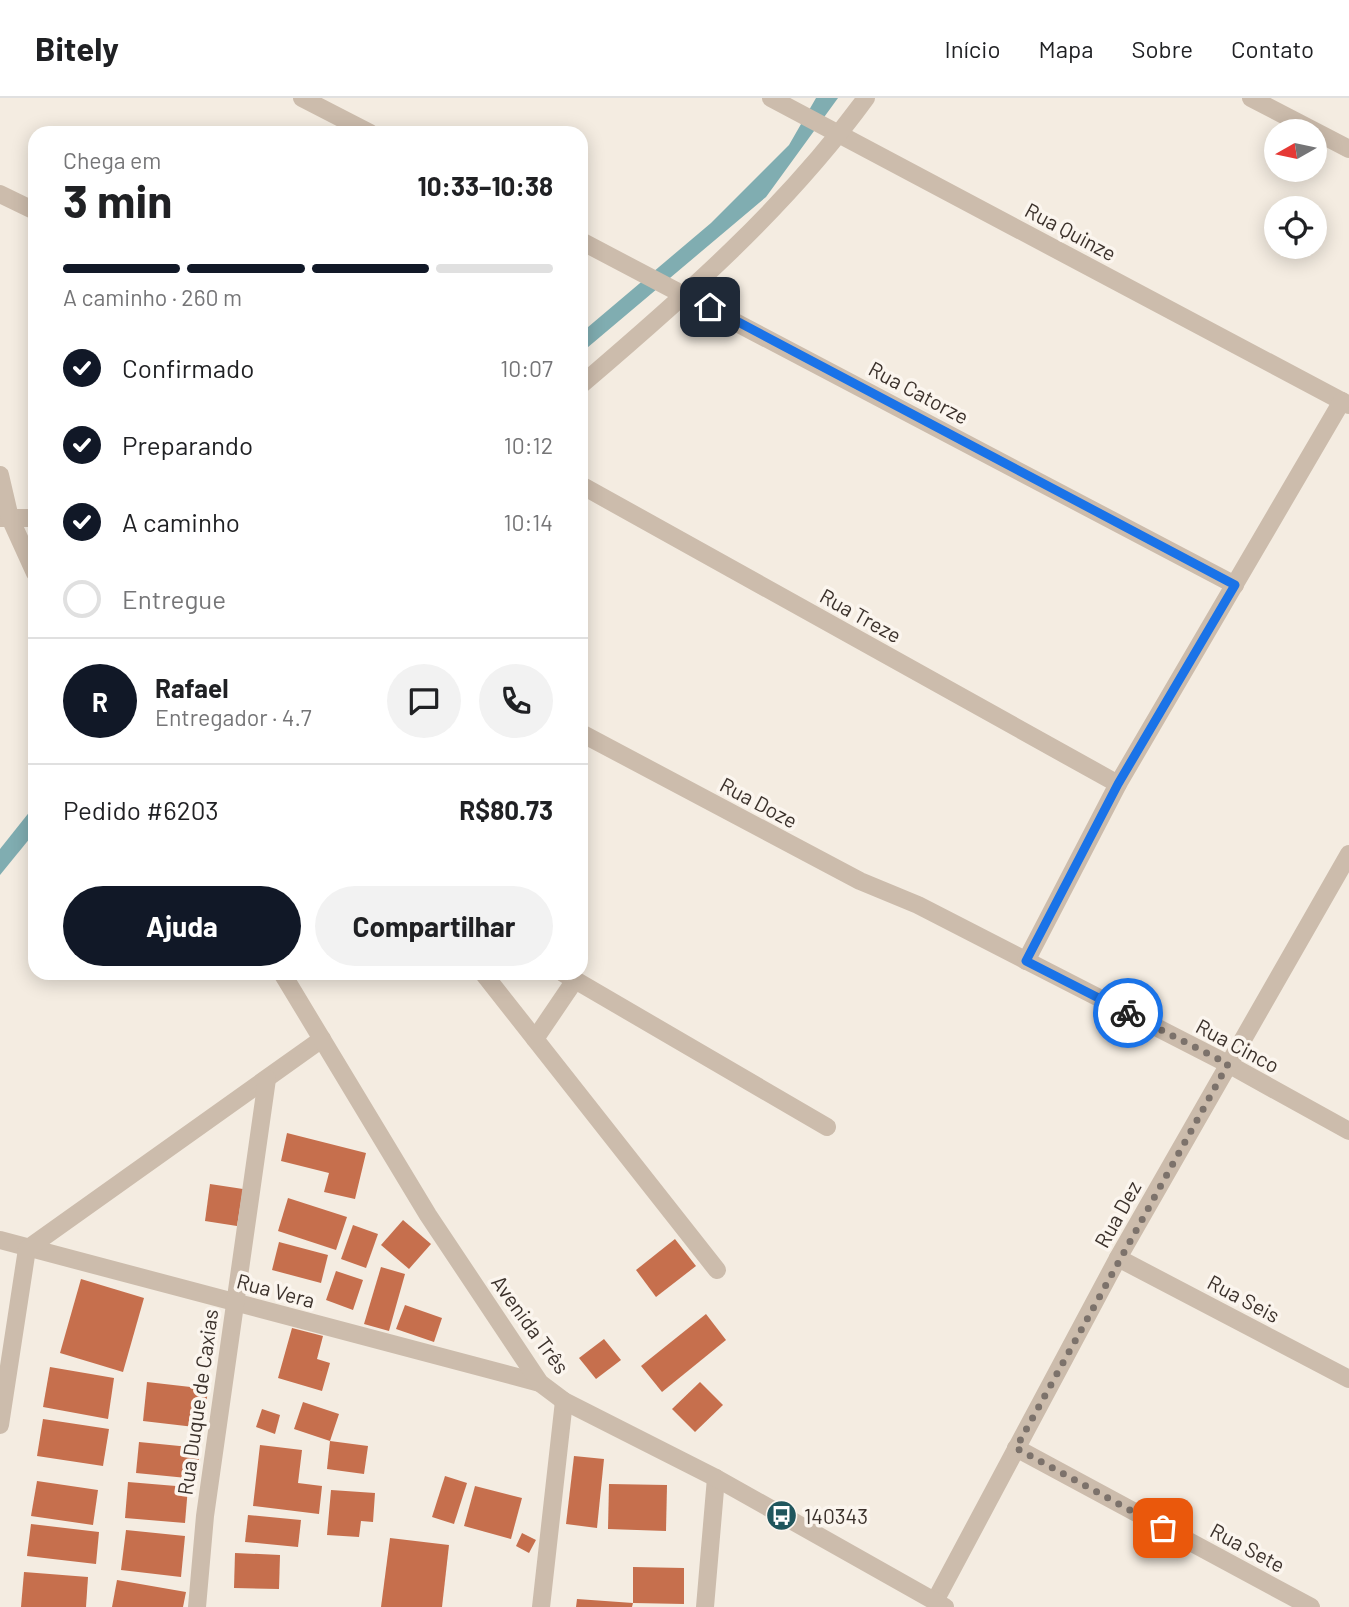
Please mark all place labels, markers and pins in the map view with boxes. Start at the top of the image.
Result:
pin [680,277,740,337]
bus stop icon: 140343 [764,1498,798,1532]
pin [1133,1498,1193,1558]
place label: 140343 [804,1503,868,1528]

